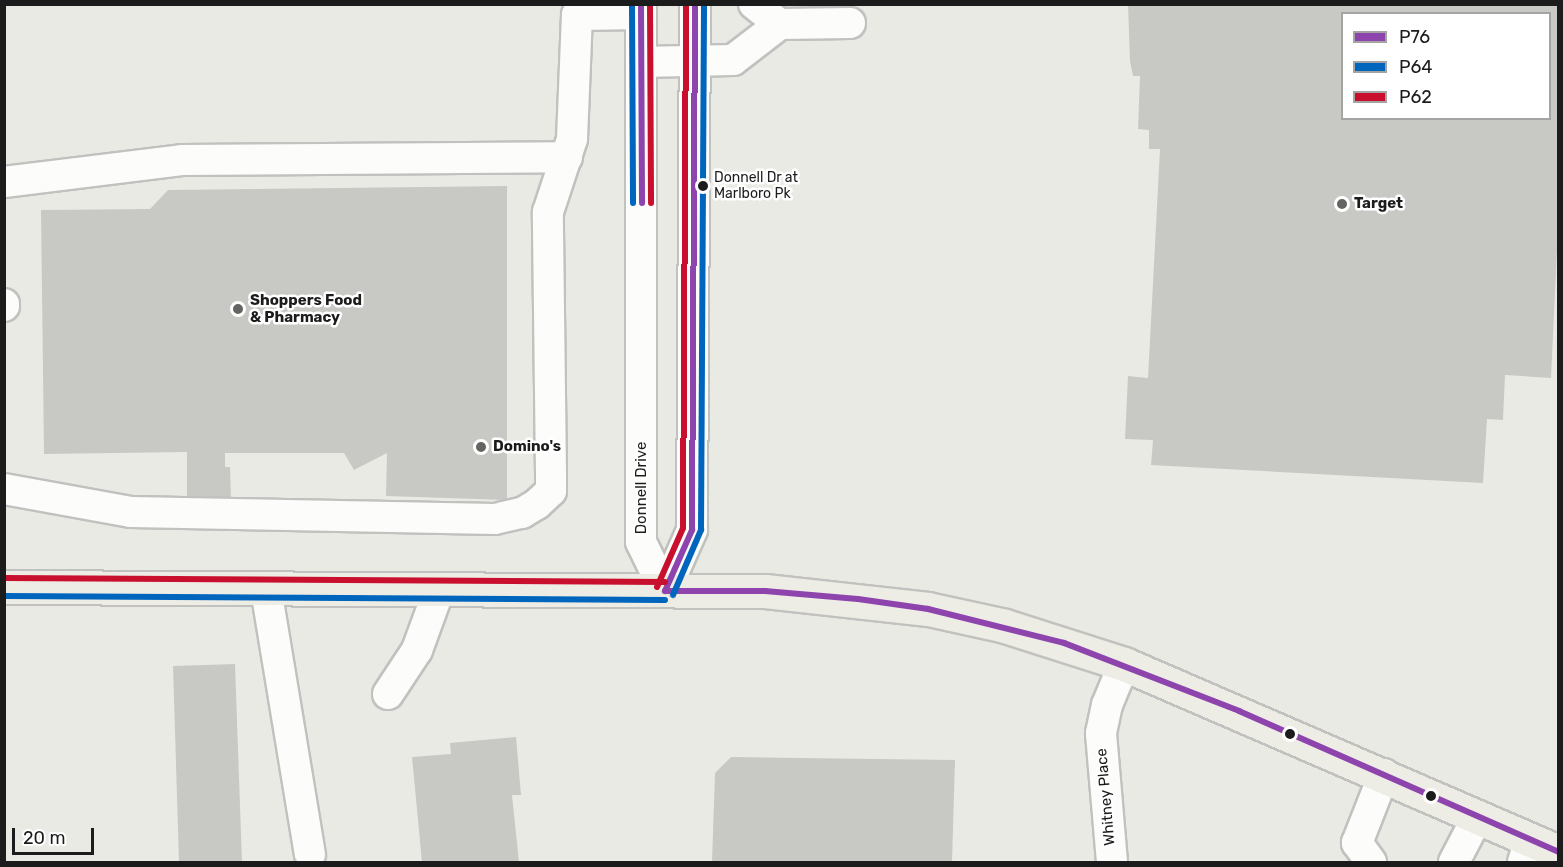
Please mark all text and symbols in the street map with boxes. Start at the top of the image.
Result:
legend [1341,12,1551,120]
text: P76 [1399,26,1430,48]
text: P64 [1399,56,1432,78]
text: P62 [1399,86,1432,108]
place label: Donnell Dr at Marlboro Pk [714,170,798,202]
marker: Donnell Dr at Marlboro Pk [697,180,709,192]
place label: Target [1354,195,1403,213]
marker: Target [1335,197,1349,211]
place label: Shoppers Food & Pharmacy [250,291,362,326]
marker: Shoppers Food & Pharmacy [231,302,245,316]
place label: Domino's [493,438,561,456]
marker: Domino's [474,440,488,454]
street label: Donnell Drive [633,442,651,534]
unlabelled marker [1284,728,1296,740]
street label: Whitney Place [1093,747,1119,847]
unlabelled marker [1425,790,1437,802]
scale bar [15,816,98,854]
text: 20 m [23,827,65,849]

